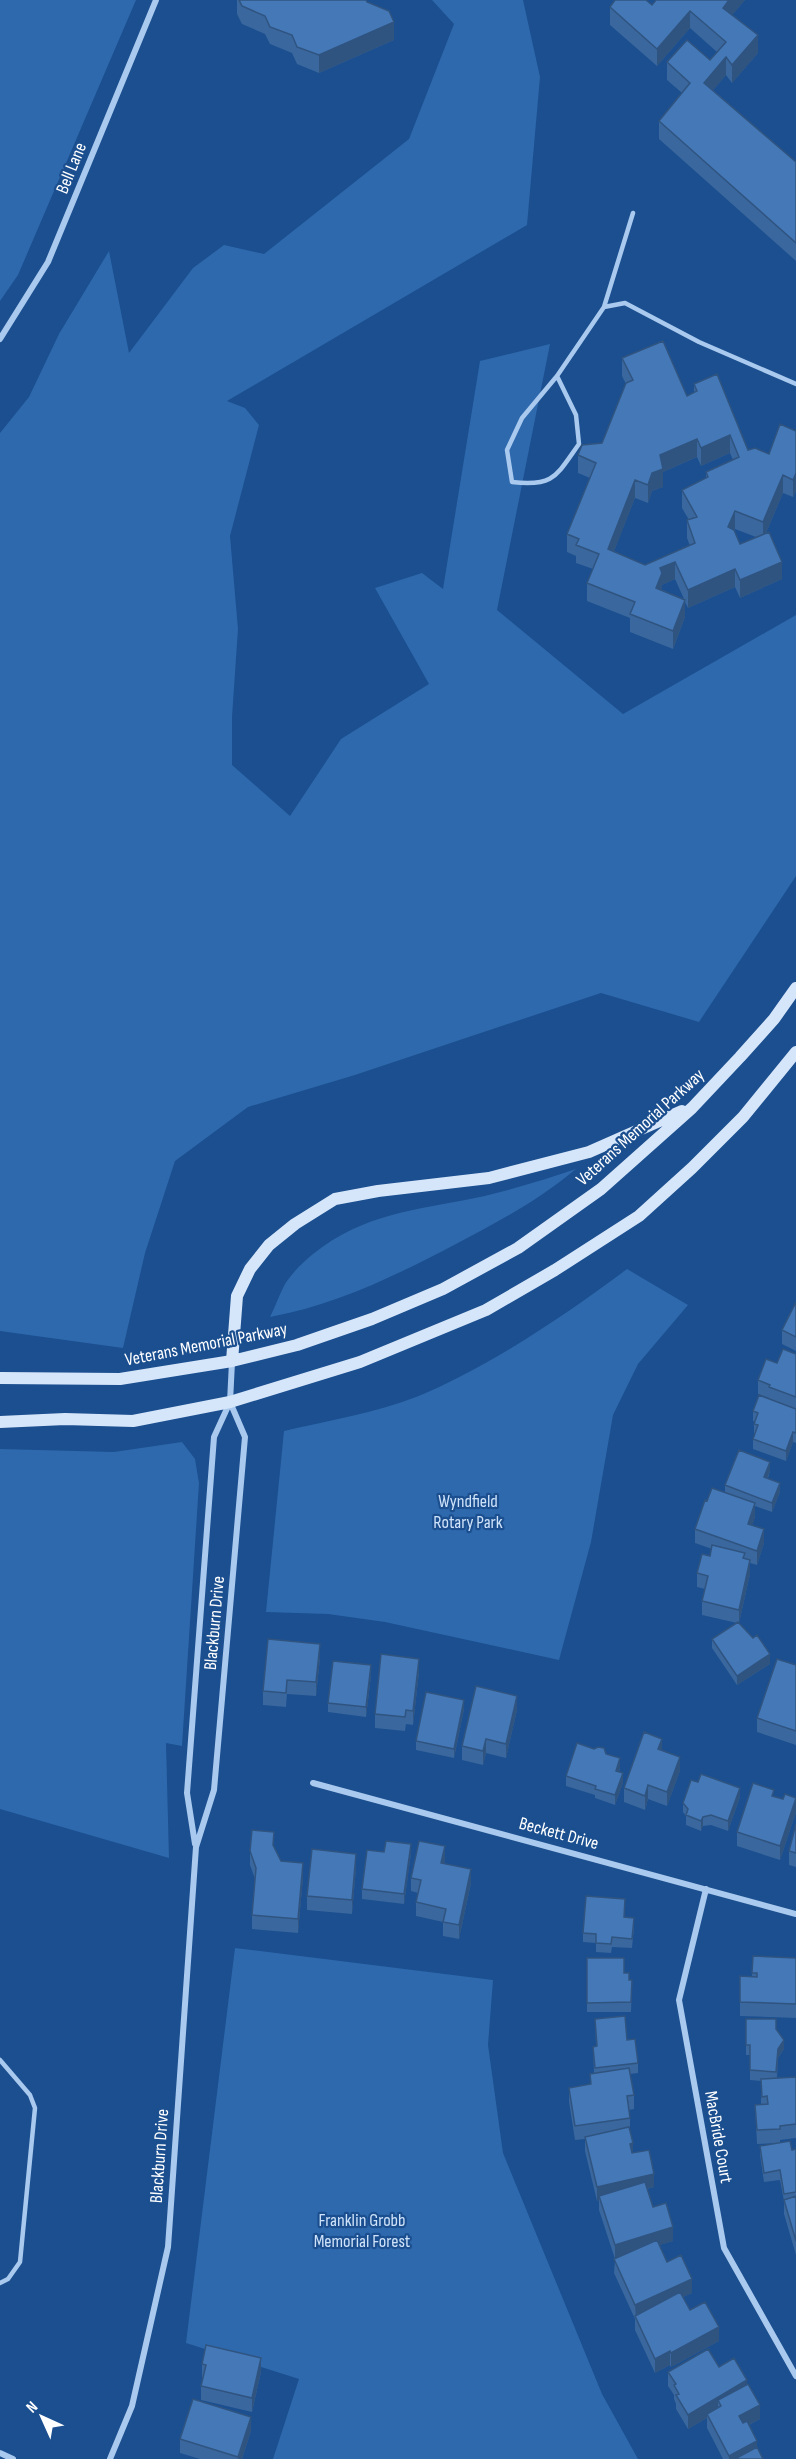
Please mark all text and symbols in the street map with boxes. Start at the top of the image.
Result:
street label: Bell Lane [52,140,91,197]
street label: Veterans Memorial Parkway [572,1064,709,1190]
street label: Veterans Memorial Parkway [123,1318,289,1371]
park label: Wyndfield Rotary Park [433,1491,503,1533]
street label: Blackburn Drive [200,1575,229,1671]
street label: Beckett Drive [517,1813,601,1854]
street label: MacBride Court [700,2089,737,2185]
street label: Blackburn Drive [146,2108,173,2204]
park label: Franklin Grobb Memorial Forest [314,2210,411,2252]
north arrow [12,2387,72,2447]
text: N [23,2398,42,2417]

